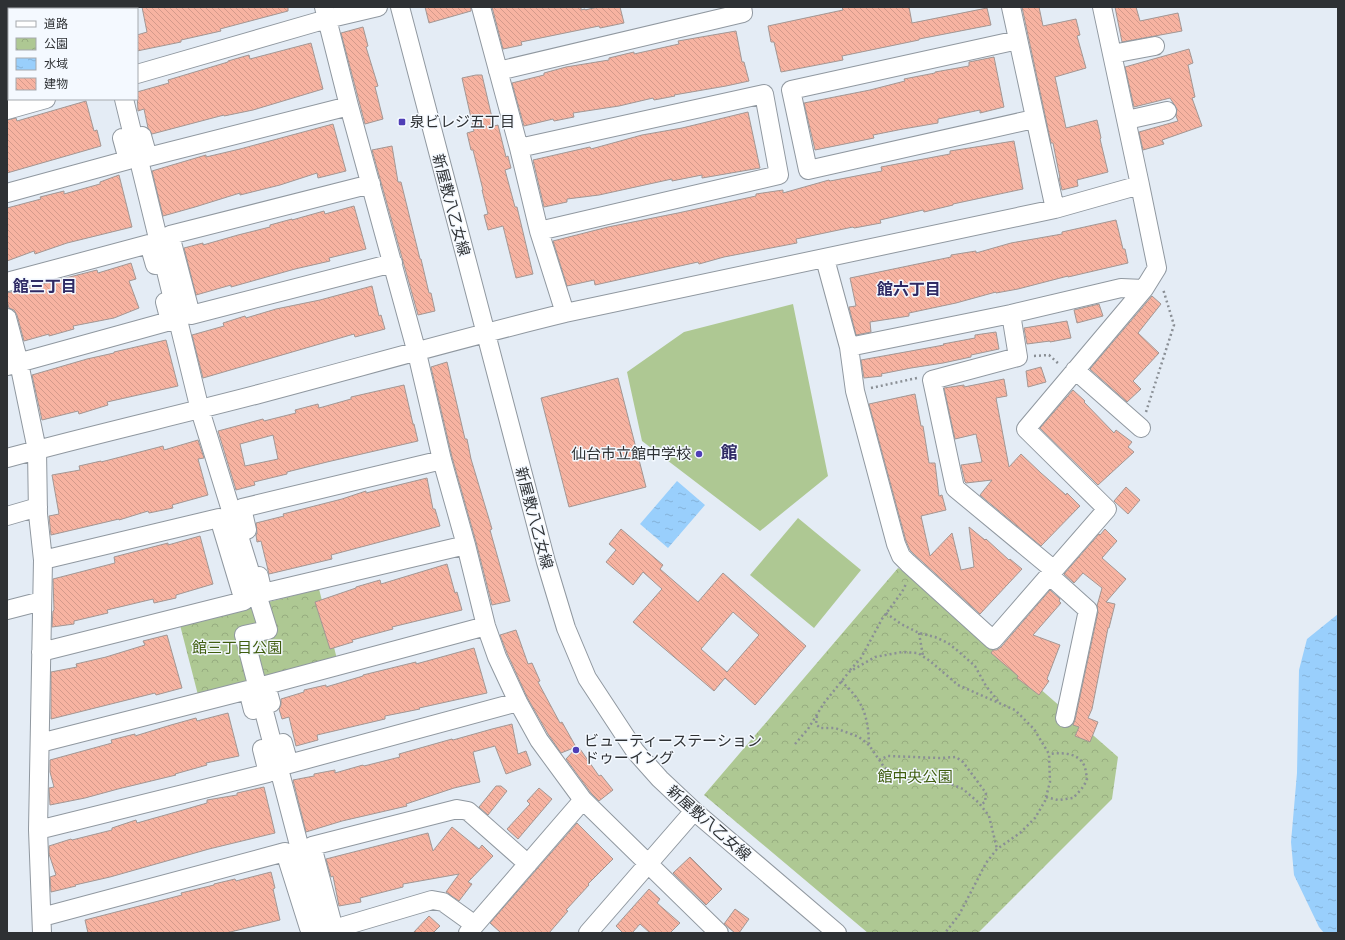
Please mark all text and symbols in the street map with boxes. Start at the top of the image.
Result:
legend [8,8,138,100]
text: 道路 [44,16,68,32]
text: 公園 [44,36,68,52]
text: 水域 [44,56,68,72]
text: 建物 [44,76,68,92]
place label: 泉ビレジ五丁目 [410,112,515,131]
marker: 泉ビレジ五丁目 [397,117,407,127]
street label: 新屋敷八乙女線 [429,152,474,258]
district label: 館三丁目 [13,276,77,297]
district label: 館六丁目 [877,279,941,300]
district label: 館 [721,441,738,463]
place label: 仙台市立館中学校 [571,444,691,463]
marker: 仙台市立館中学校 [694,449,704,459]
street label: 新屋敷八乙女線 [512,465,557,571]
park label: 館三丁目公園 [192,638,282,657]
place label: ビューティーステーション ドゥーイング [584,731,762,767]
marker: ビューティーステーション ドゥーイング [571,745,581,755]
park label: 館中央公園 [877,767,953,786]
street label: 新屋敷八乙女線 [663,781,755,864]

